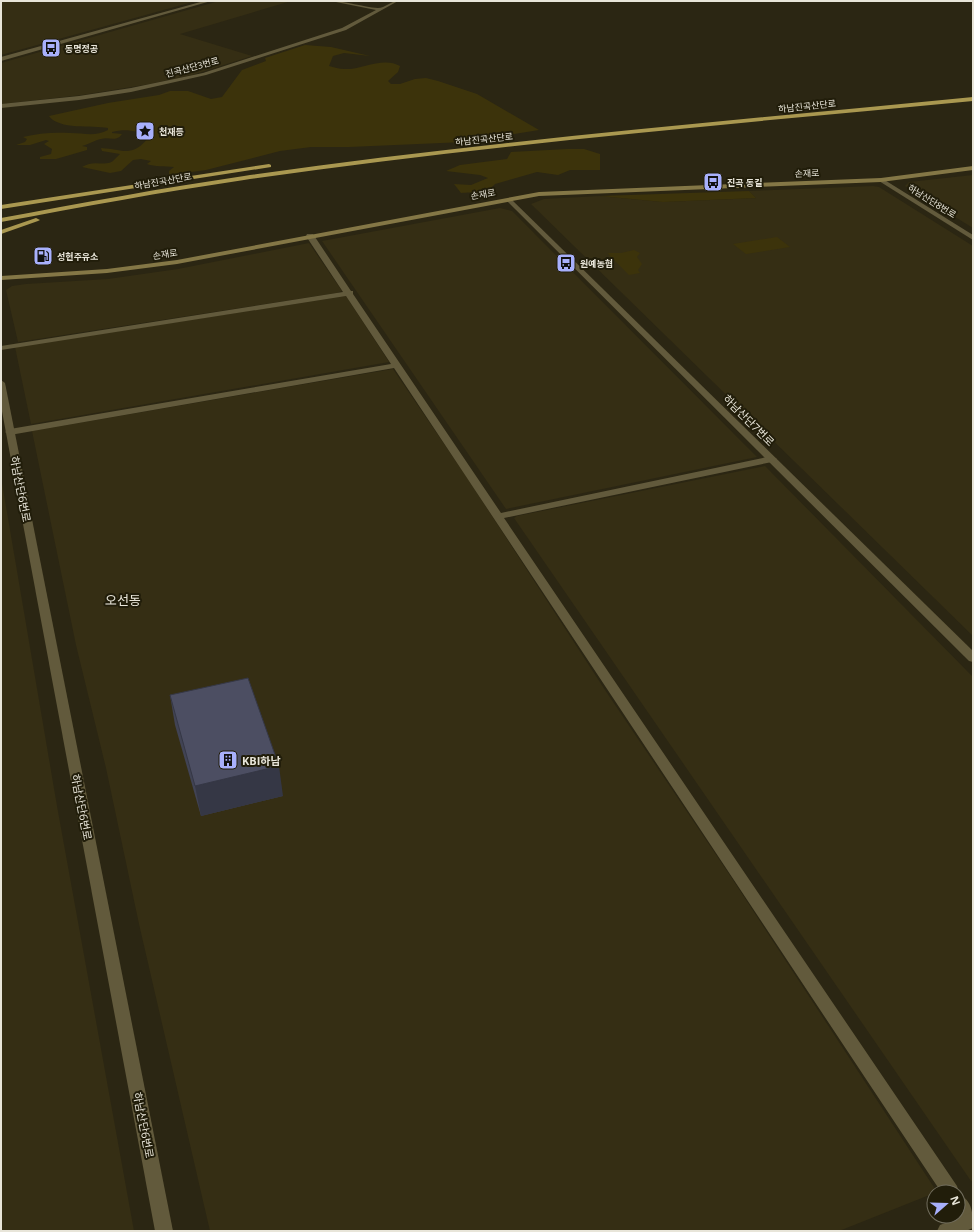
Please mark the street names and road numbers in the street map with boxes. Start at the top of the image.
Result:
street label: 진곡산단3번로 [164,54,220,80]
street label: 하남진곡산단로 [777,97,837,115]
street label: 하남진곡산단로 [454,130,514,148]
street label: 손재로 [794,166,820,180]
street label: 하남진곡산단로 [133,170,193,192]
street label: 하남산단8번로 [905,181,959,221]
street label: 손재로 [470,185,496,203]
street label: 손재로 [152,246,178,262]
street label: 하남산단7번로 [720,391,778,449]
street label: 하남산단6번로 [7,455,35,523]
street label: 하남산단6번로 [68,773,96,841]
street label: 하남산단6번로 [130,1091,158,1159]

